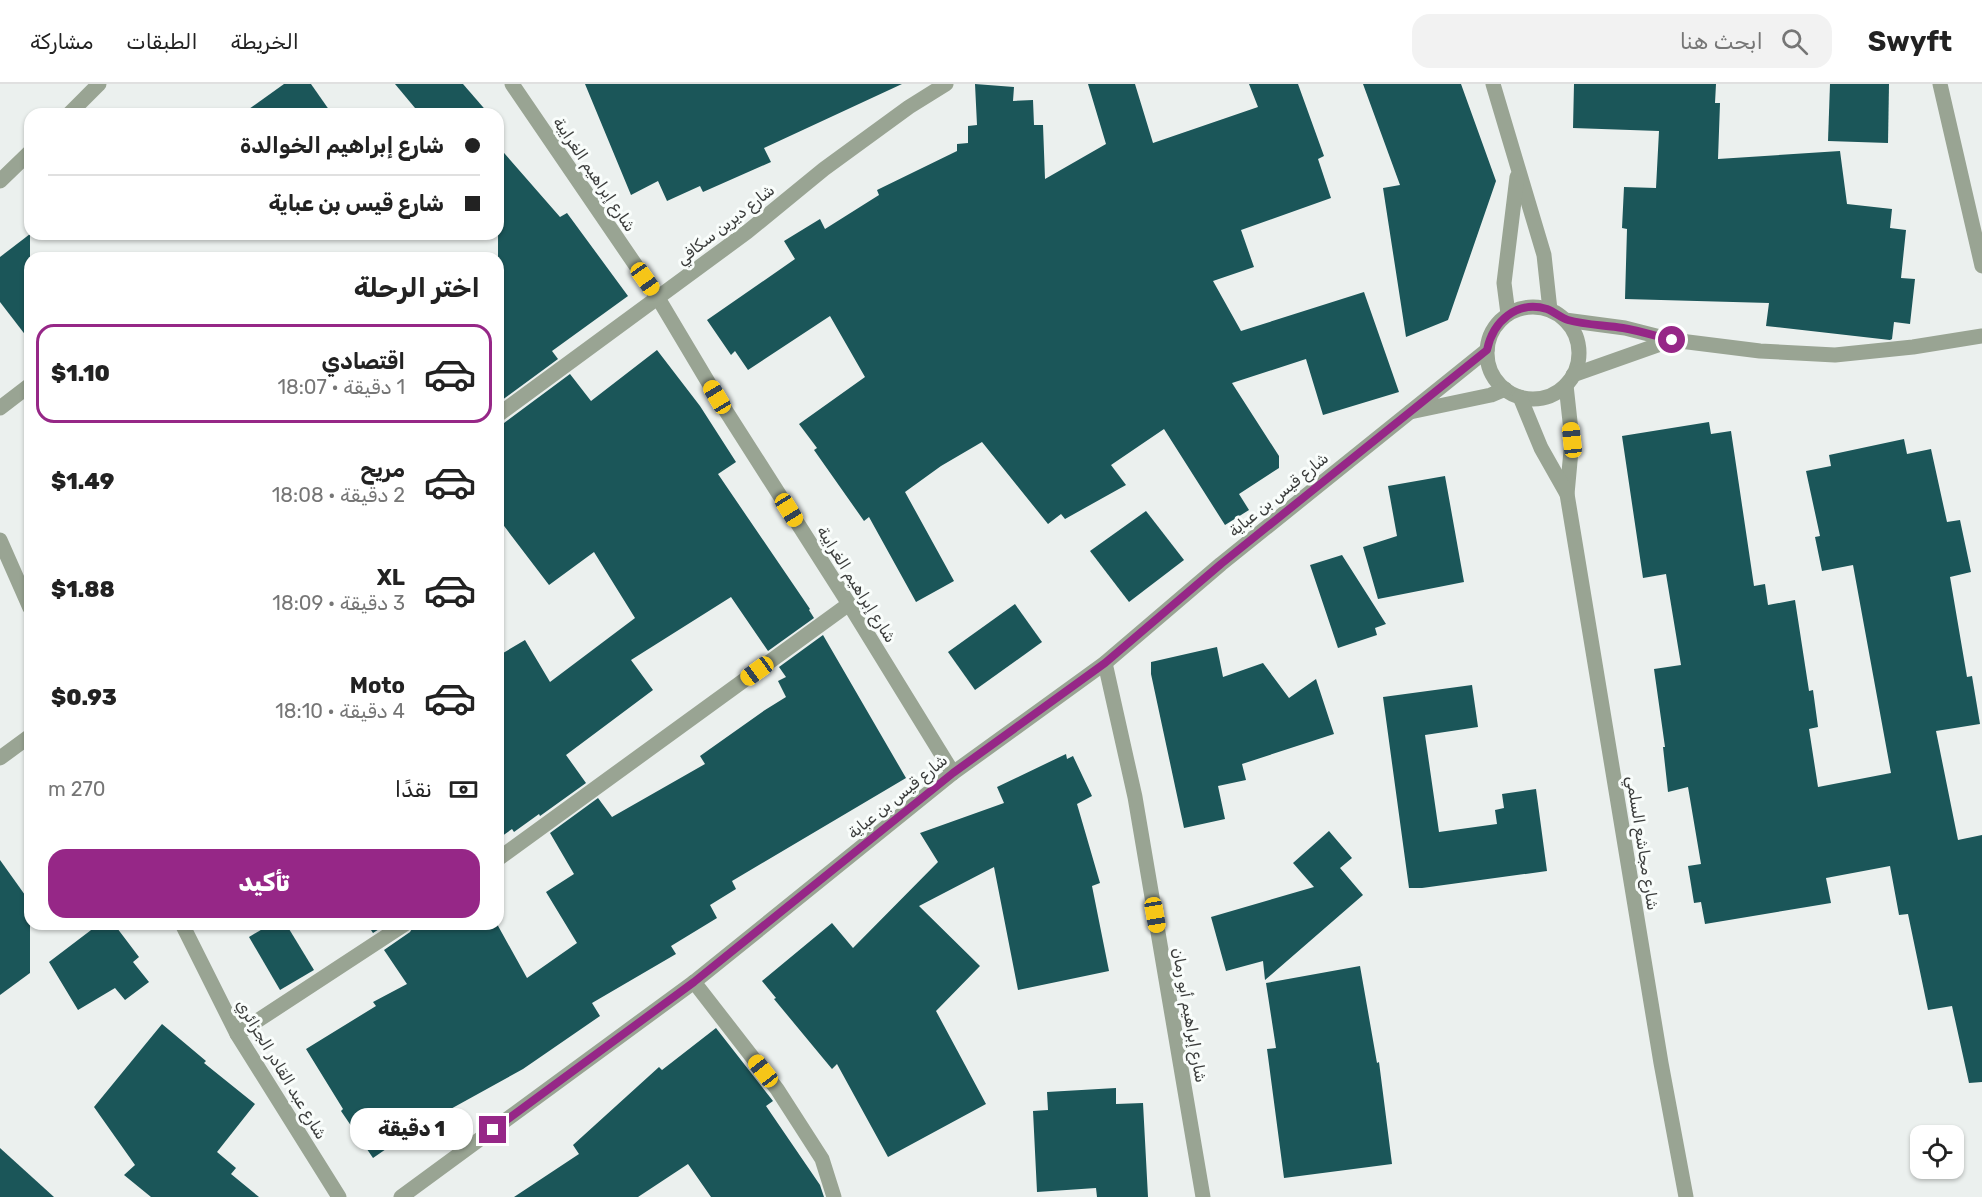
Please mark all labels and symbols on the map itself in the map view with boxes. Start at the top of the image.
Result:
street label: شارع إبراهيم الغرايبة [548,113,640,236]
street label: شارع ديرين سكافي [672,180,780,271]
car [627,259,663,299]
route start [1658,326,1685,353]
car [700,377,734,417]
car [1561,421,1583,459]
street label: شارع قيس بن عباية [1224,448,1333,542]
car [772,490,806,530]
street label: شارع إبراهيم الغرايبة [811,522,900,647]
car [737,653,777,689]
street label: شارع قيس بن عباية [843,750,952,844]
street label: شارع مجاشع السلمي [1620,774,1663,912]
car [1143,896,1167,934]
street label: شارع إبراهيم أبو رمان [1166,946,1211,1084]
street label: شارع عبد القادر الجزائري [230,996,331,1144]
car [745,1051,781,1091]
callout: 1 دقيقة [349,1109,472,1151]
route end [479,1116,506,1143]

